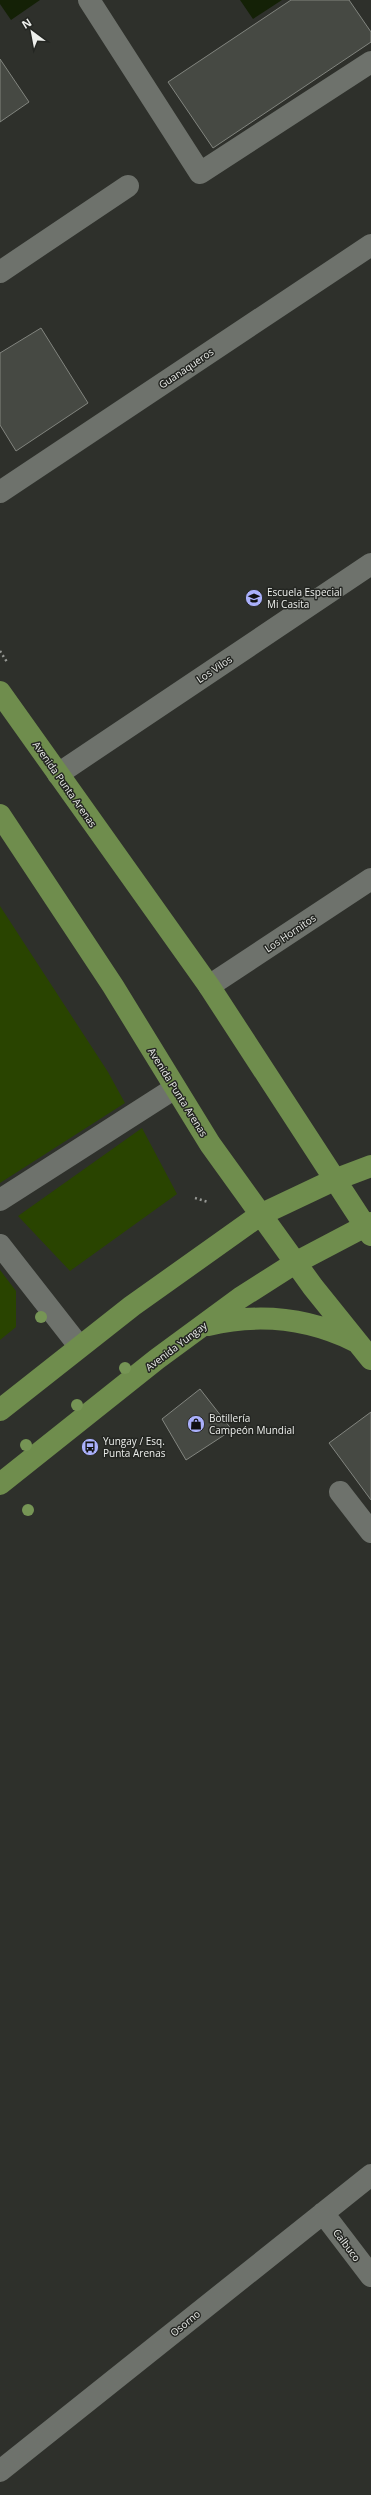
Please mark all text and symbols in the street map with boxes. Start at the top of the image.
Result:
north arrow [12,12,52,52]
text: N [19,14,34,32]
street label: Guanaqueros [156,344,216,392]
place label: Escuela Especial Mi Casita [267,585,342,611]
school or university icon: Escuela Especial Mi Casita [244,588,264,608]
street label: Los Vilos [193,652,235,686]
street label: Avenida Punta Arenas [30,738,100,830]
street label: Los Hornitos [262,911,319,955]
street label: Avenida Punta Arenas [145,1045,211,1139]
street label: Avenida Yungay [142,1318,210,1374]
place label: Botillería Campeón Mundial [209,1411,295,1437]
shop icon: Botillería Campeón Mundial [186,1414,206,1434]
place label: Yungay / Esq. Punta Arenas [103,1434,166,1460]
bus stop icon: Yungay / Esq. Punta Arenas [80,1437,100,1457]
street label: Calbuco [330,2226,364,2264]
street label: Osorno [167,2307,203,2339]

